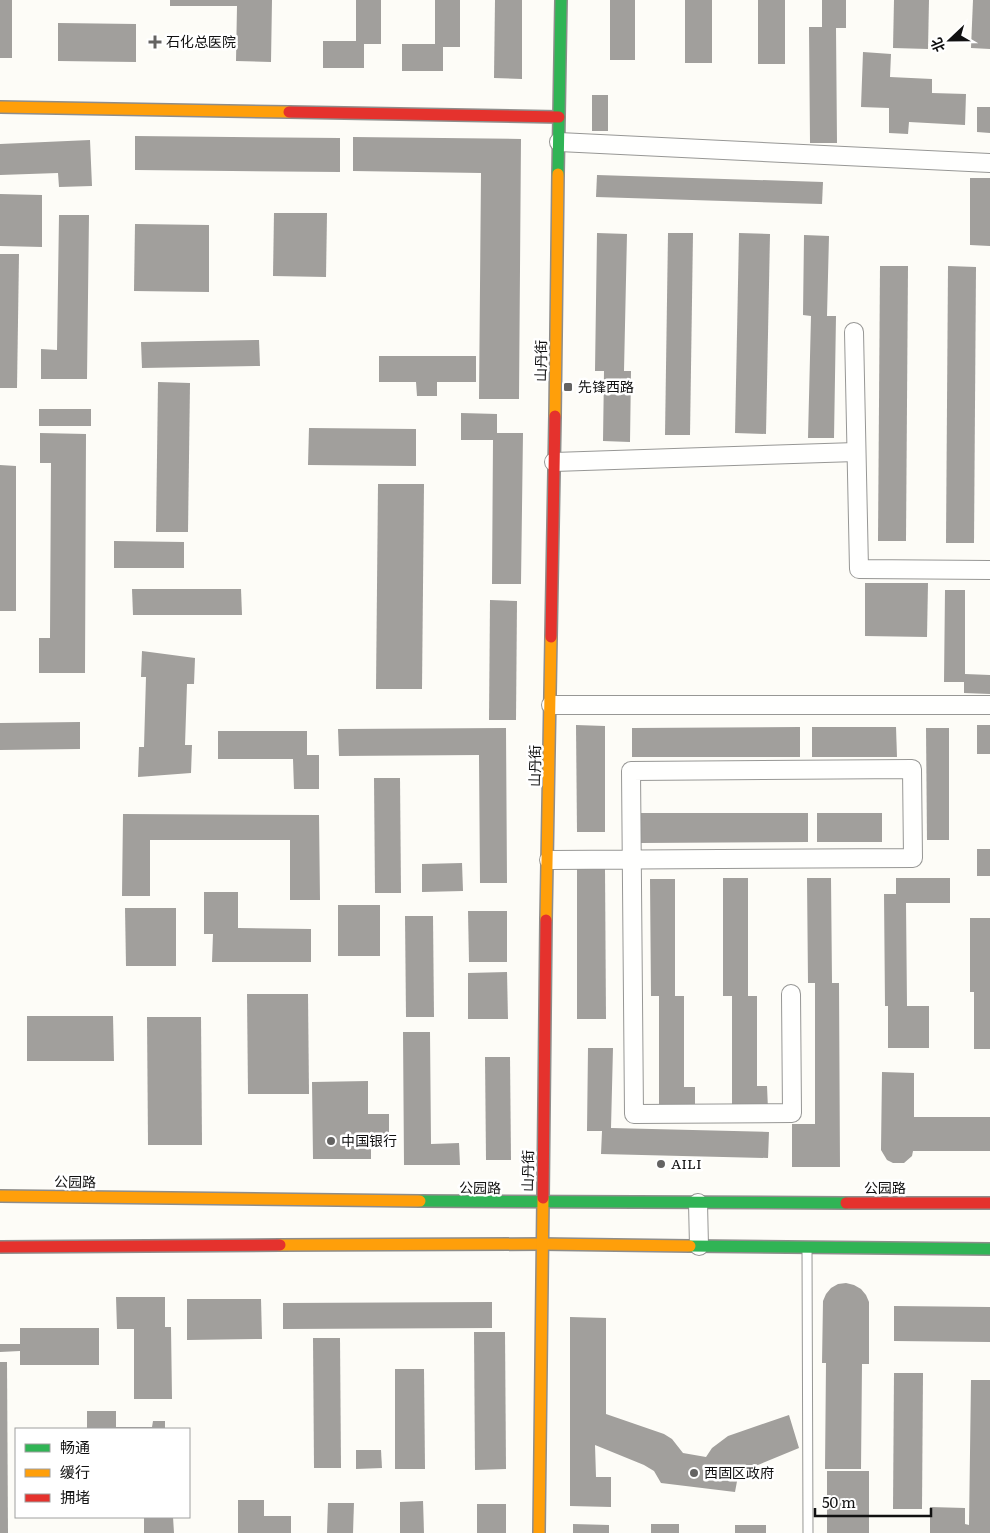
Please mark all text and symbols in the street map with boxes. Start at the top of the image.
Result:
north arrow [925,15,975,65]
place label: 石化总医院 [166,31,236,51]
marker: 石化总医院 [148,35,162,49]
text: 北 [925,35,949,55]
street label: 山丹街 [530,340,550,382]
place label: 先锋西路 [578,376,634,396]
marker: 先锋西路 [562,381,574,393]
street label: 山丹街 [524,745,544,787]
place label: 中国银行 [341,1130,397,1150]
marker: 中国银行 [325,1135,337,1147]
street label: 山丹街 [517,1150,537,1192]
place label: AILI [671,1153,702,1173]
marker: AILI [655,1158,667,1170]
street label: 公园路 [54,1171,96,1191]
street label: 公园路 [459,1177,501,1197]
street label: 公园路 [864,1177,906,1197]
legend [15,1428,190,1518]
text: 畅通 [60,1435,90,1458]
text: 缓行 [60,1460,90,1483]
place label: 西固区政府 [704,1462,774,1482]
marker: 西固区政府 [688,1467,700,1479]
text: 拥堵 [60,1485,90,1508]
scale bar [815,1486,931,1518]
text: 50 m [822,1490,856,1513]

